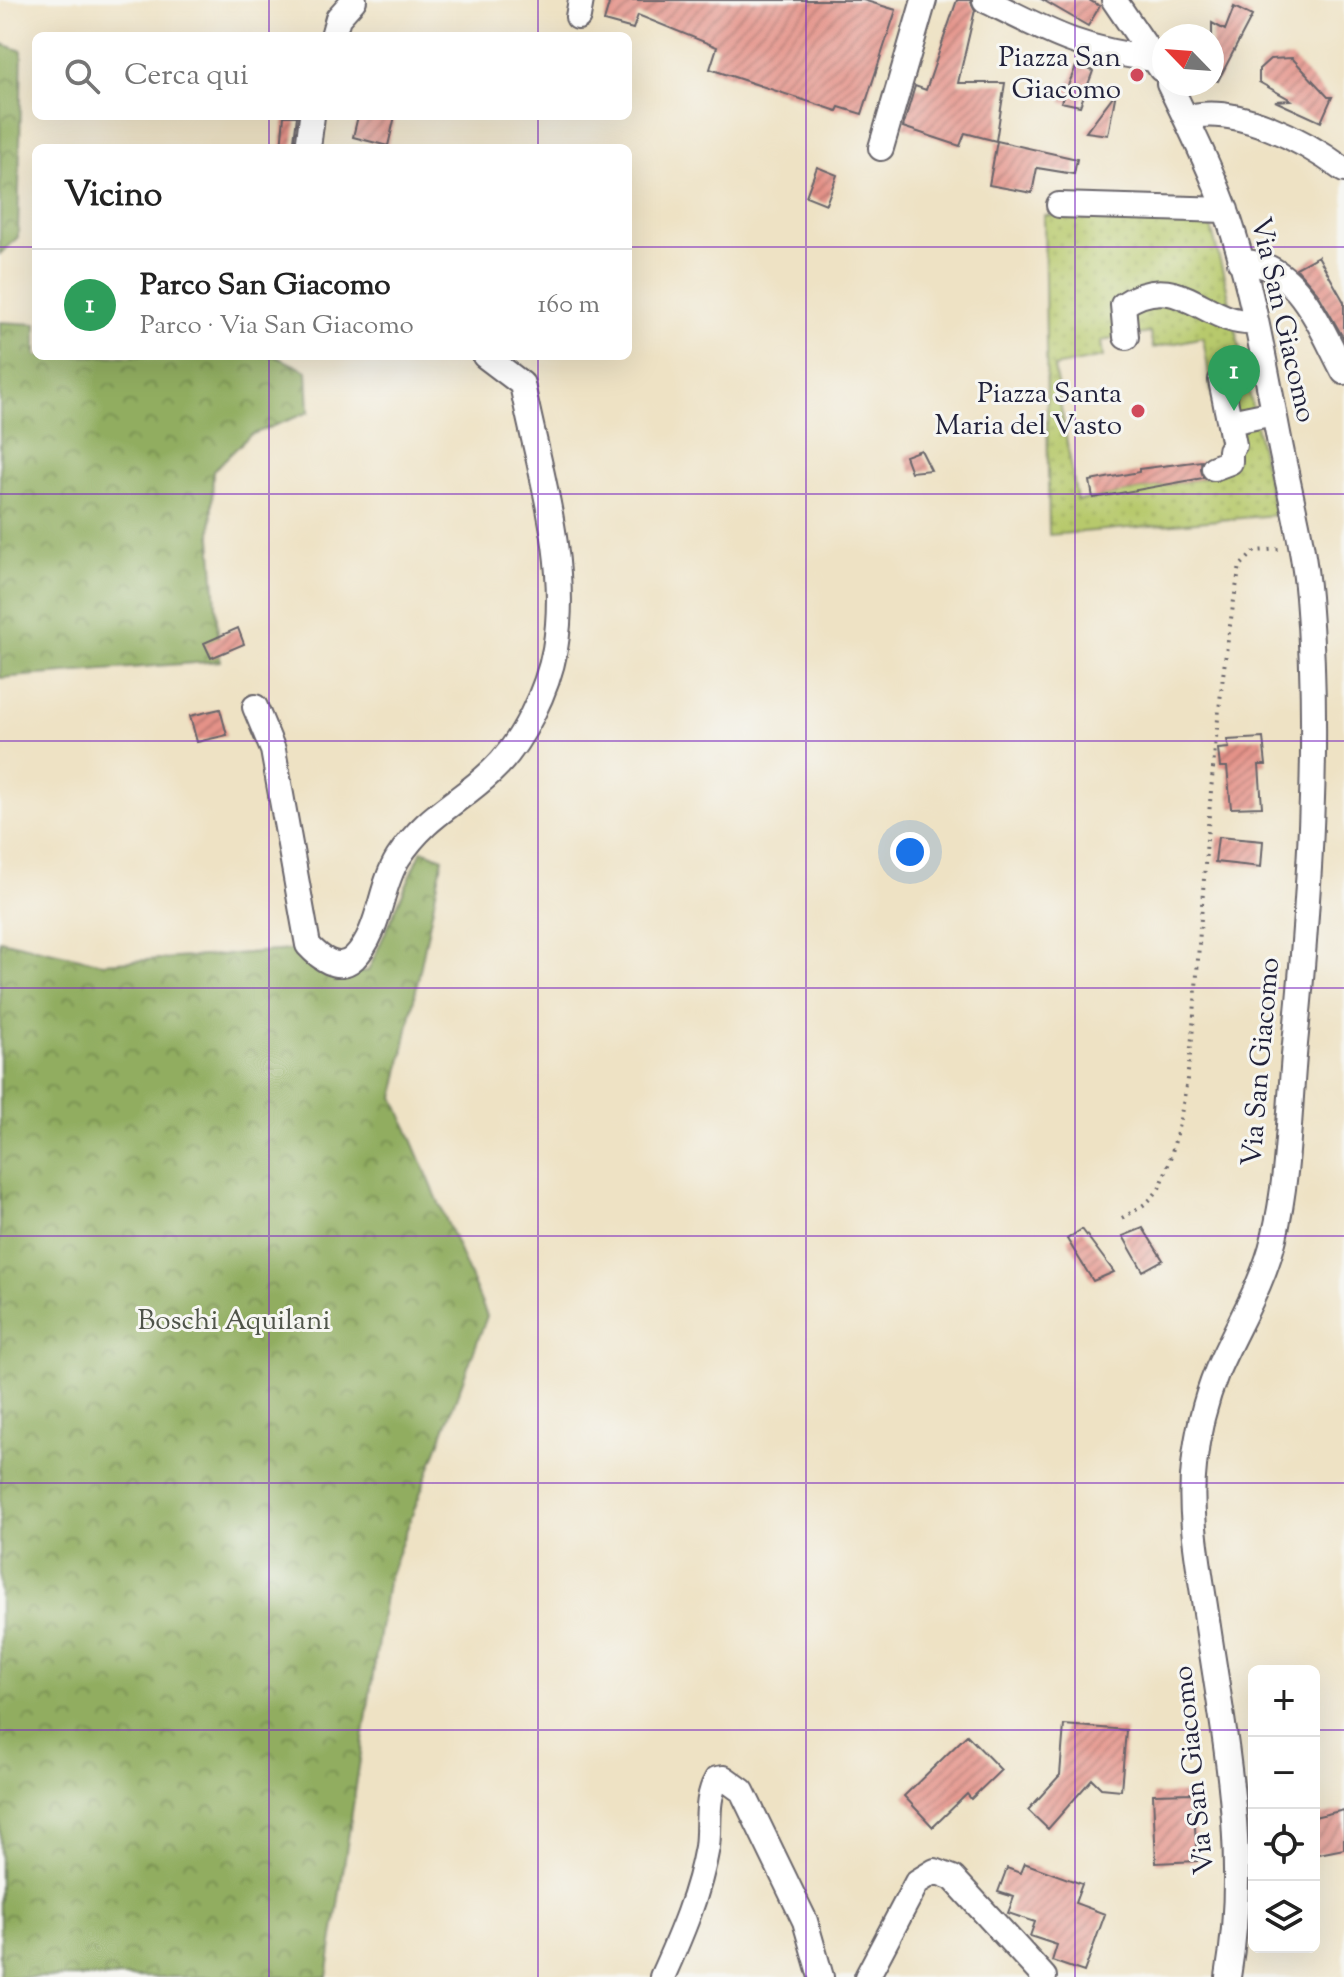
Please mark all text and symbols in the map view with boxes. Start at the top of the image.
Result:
north arrow [1152,24,1224,96]
search box [32,32,632,120]
place label: Piazza San Giacomo [999,39,1121,111]
icon: search [60,54,104,98]
text: Cerca qui [124,55,249,98]
marker: Piazza San Giacomo [1128,66,1146,84]
text: Vicino [64,172,162,221]
street label: Via San Giacomo [1239,213,1325,427]
text: Parco San Giacomo [140,265,391,308]
text: 1 [86,287,94,324]
text: 160 m [537,287,600,324]
text: Parco · Via San Giacomo [140,308,414,345]
pin: 1 [1208,345,1260,411]
place label: Piazza Santa Maria del Vasto [934,375,1122,447]
marker: Piazza Santa Maria del Vasto [1129,402,1147,420]
your location [890,832,930,872]
street label: Via San Giacomo [1233,956,1291,1168]
park label: Boschi Aquilani [138,1302,330,1342]
street label: Via San Giacomo [1164,1664,1226,1876]
map controls [1248,1665,1320,1953]
button: + [1248,1665,1320,1737]
button: − [1248,1737,1320,1809]
button: locate [1248,1809,1320,1881]
button: layers [1248,1881,1320,1953]

